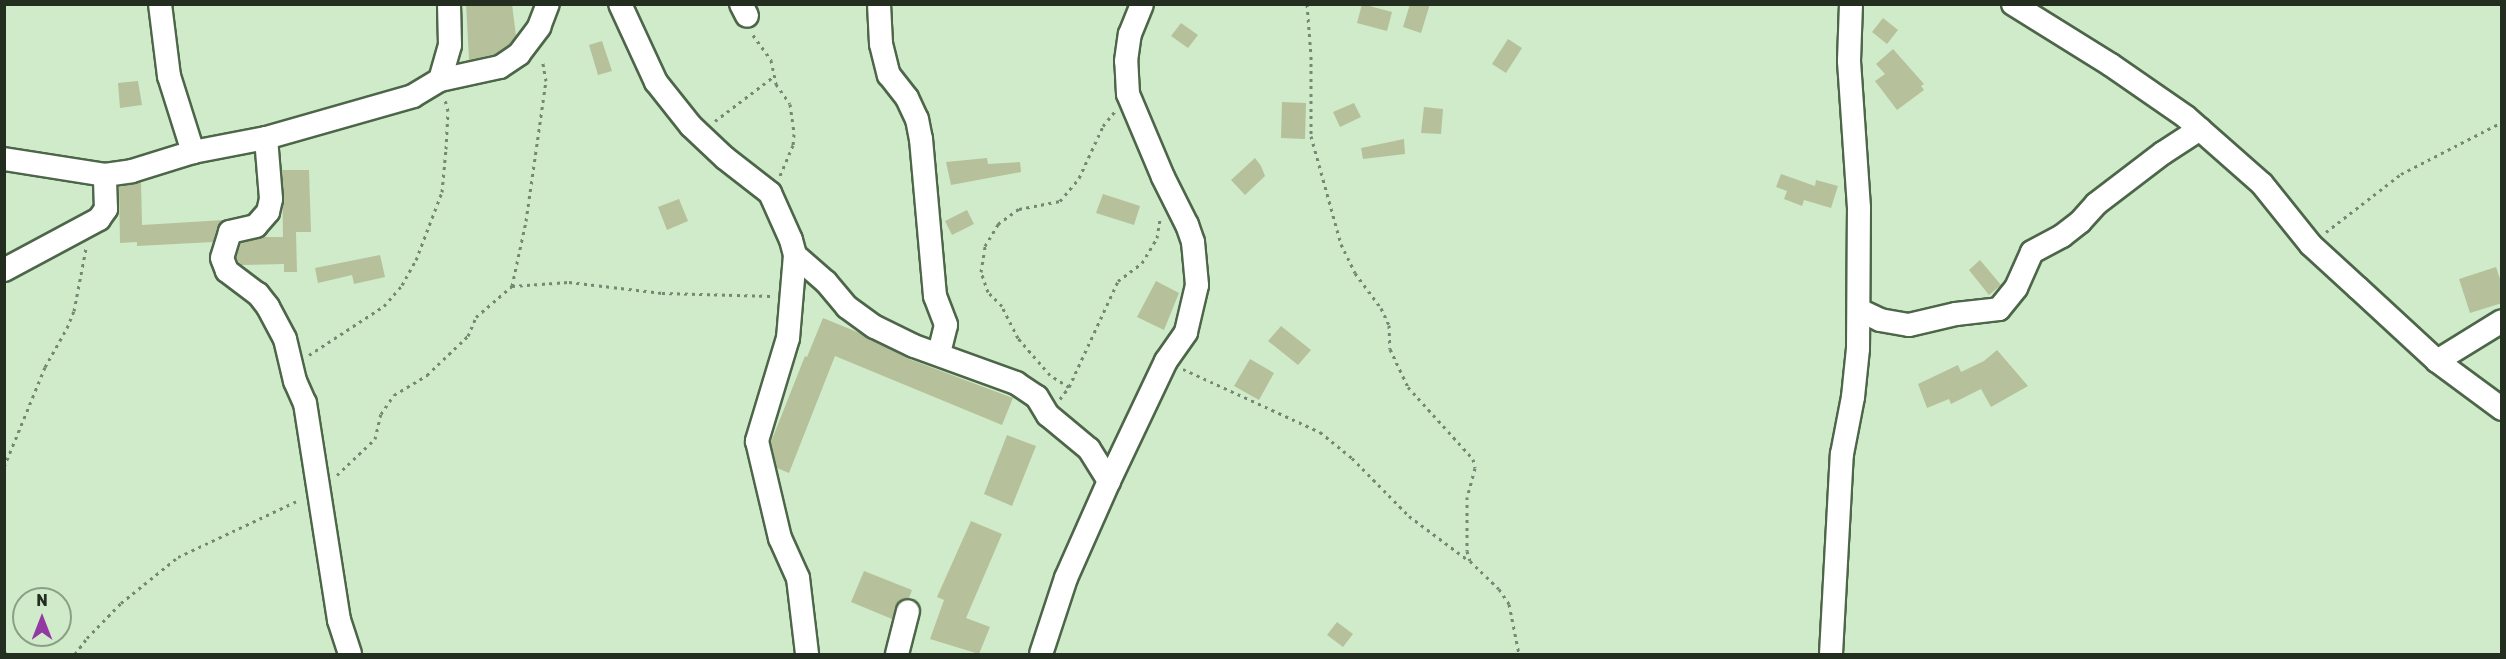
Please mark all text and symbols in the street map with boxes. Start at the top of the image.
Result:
north arrow [12,587,72,647]
text: N [36,591,48,610]

